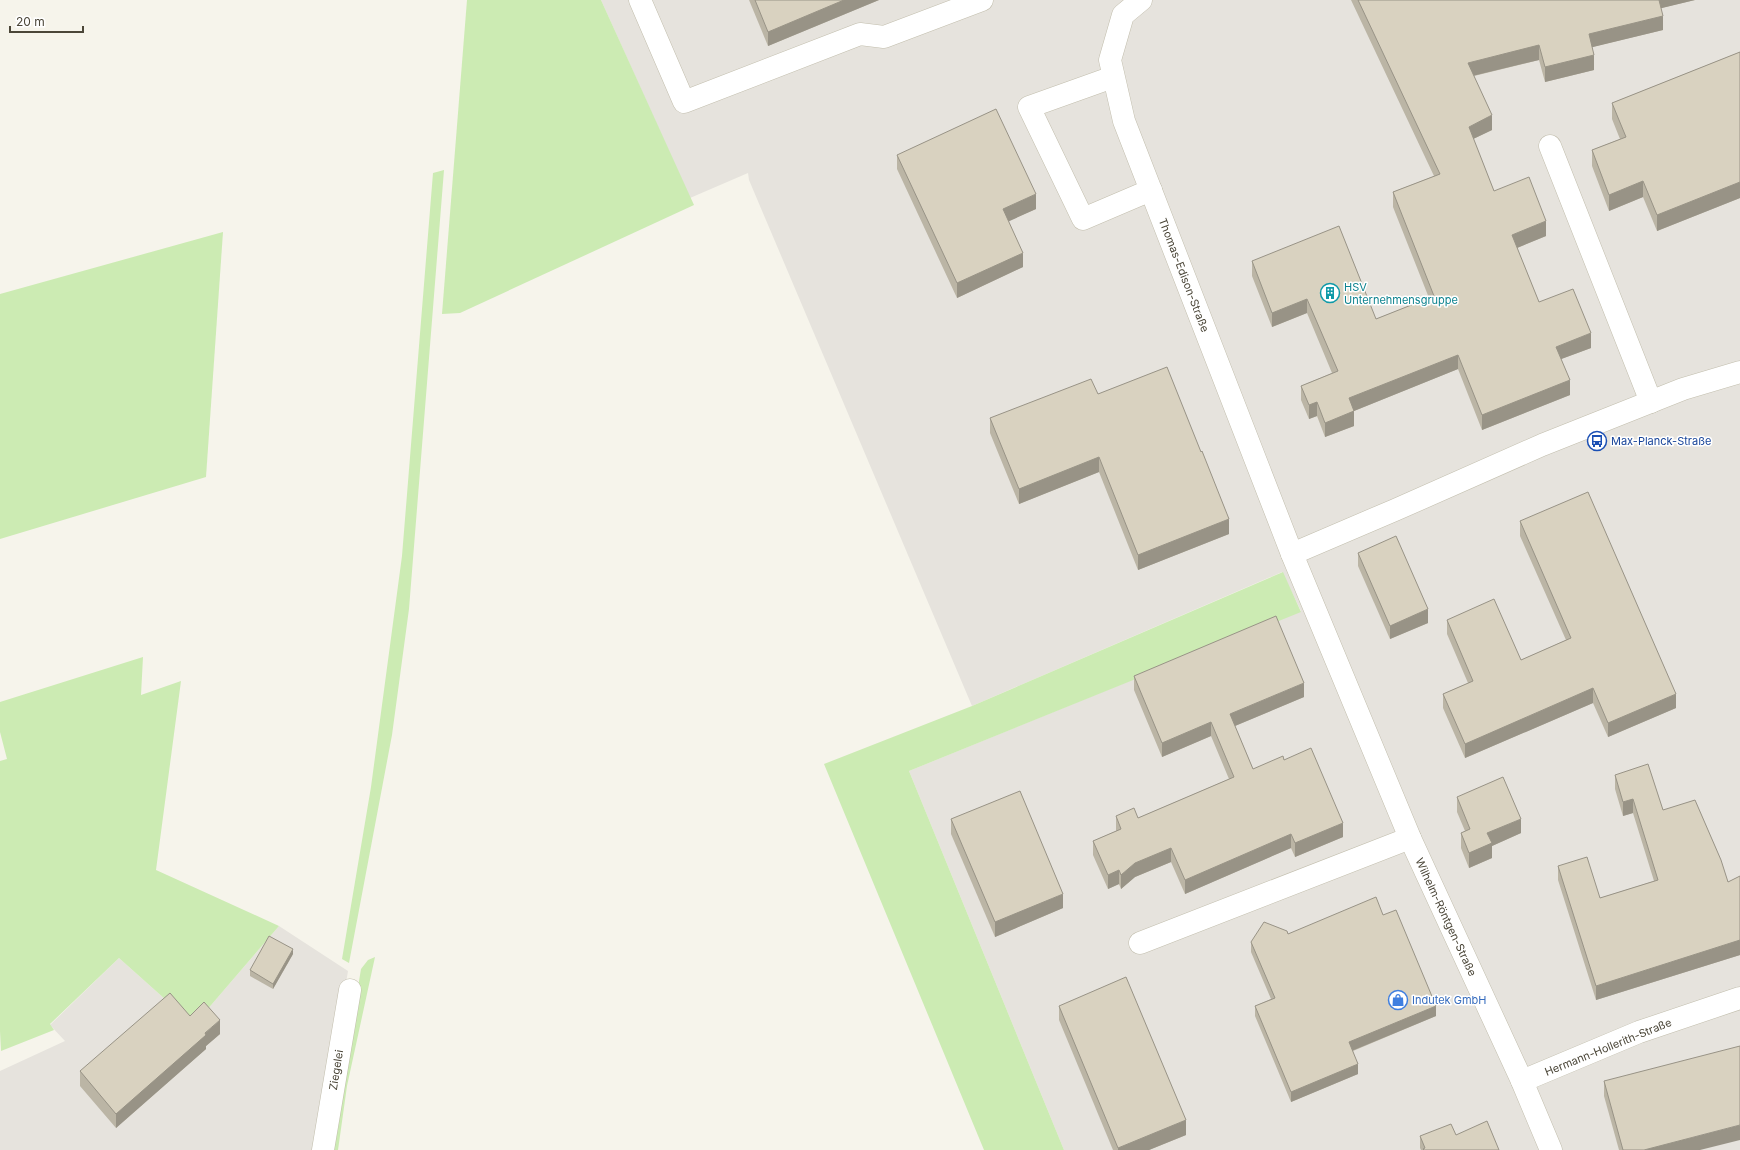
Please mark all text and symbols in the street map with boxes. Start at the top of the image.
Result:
scale bar [10,8,83,34]
text: 20 m [16,14,45,29]
street label: Thomas-Edison-Straße [1156,216,1212,334]
place label: HSV Unternehmensgruppe [1344,280,1458,307]
building icon: HSV Unternehmensgruppe [1319,282,1341,304]
bus stop icon: Max-Planck-Straße [1586,430,1608,452]
place label: Max-Planck-Straße [1611,434,1711,448]
street label: Wilhelm-Röntgen-Straße [1412,856,1480,978]
shop icon: Indutek GmbH [1387,989,1409,1011]
place label: Indutek GmbH [1412,993,1486,1007]
street label: Hermann-Hollerith-Straße [1543,1015,1673,1079]
street label: Ziegelei [326,1049,346,1091]

